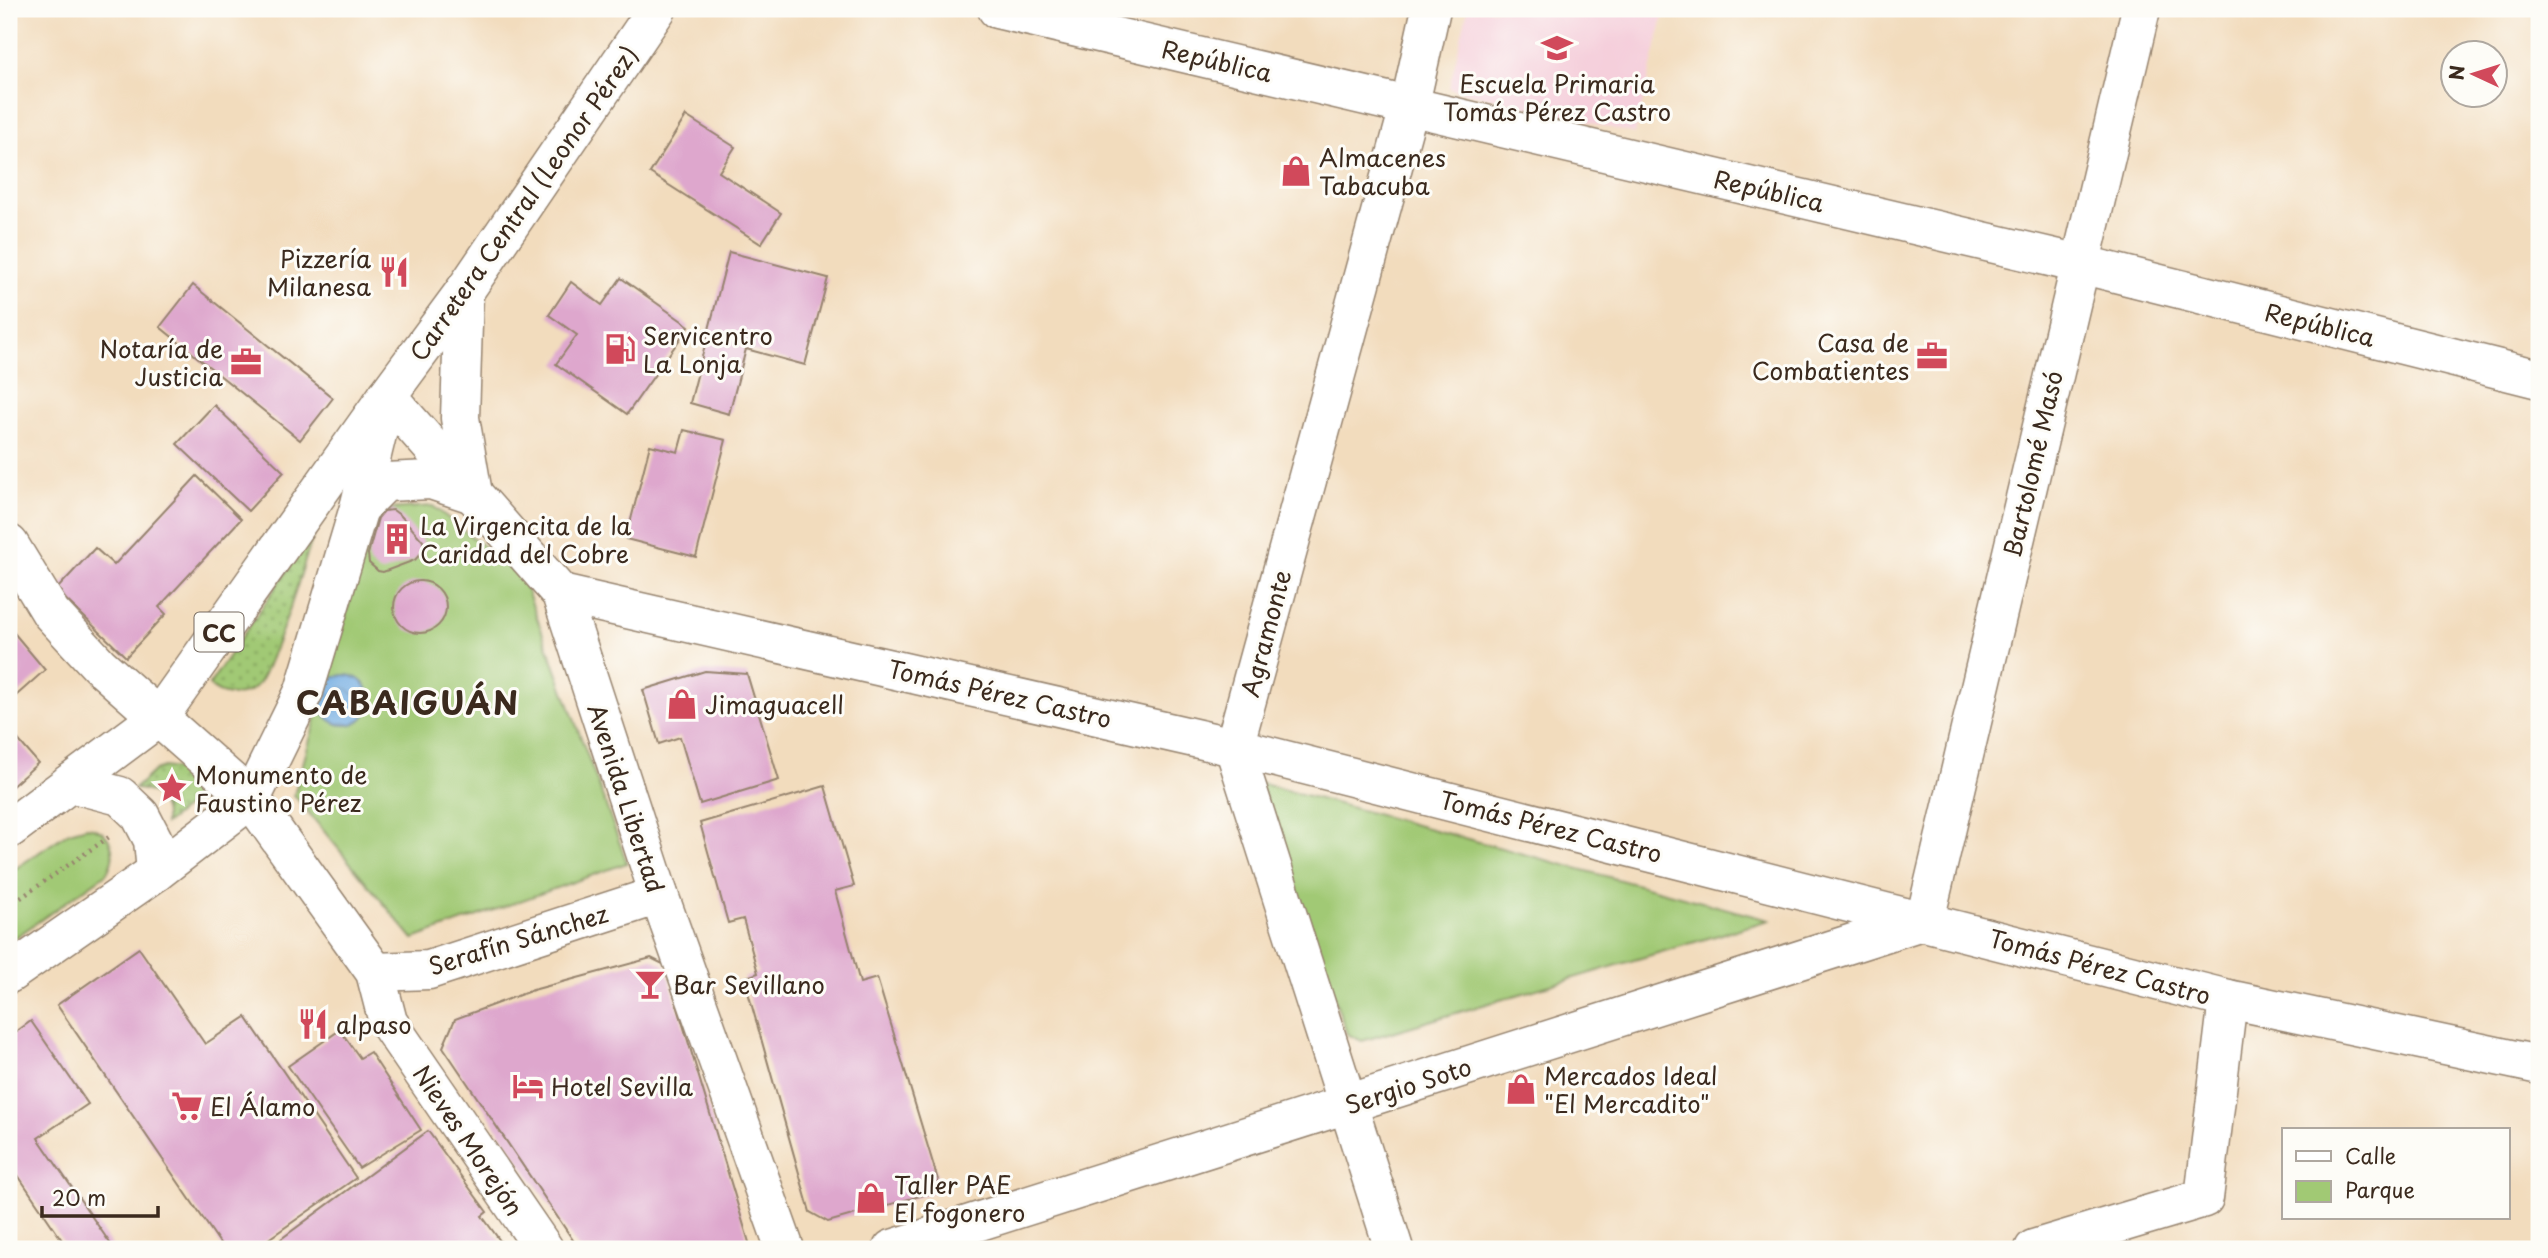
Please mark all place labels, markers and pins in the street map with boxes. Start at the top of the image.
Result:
school or university icon: Escuela Primaria Tomás Pérez Castro [1540,31,1574,65]
place label: Escuela Primaria Tomás Pérez Castro [1443,65,1671,129]
place label: Almacenes Tabacuba [1319,139,1446,203]
shop icon: Almacenes Tabacuba [1279,154,1313,188]
place label: Pizzería Milanesa [267,240,371,304]
restaurant icon: Pizzería Milanesa [377,255,411,289]
place label: Servicentro La Lonja [643,317,773,381]
place label: Casa de Combatientes [1752,324,1909,388]
place label: Notaría de Justicia [99,330,223,394]
fuel station icon: Servicentro La Lonja [603,332,637,366]
office icon: Casa de Combatientes [1915,339,1949,373]
office icon: Notaría de Justicia [229,345,263,379]
place label: La Virgencita de la Caridad del Cobre [420,507,631,571]
building icon: La Virgencita de la Caridad del Cobre [380,522,414,556]
place label: Jimaguacell [705,686,844,722]
shop icon: Jimaguacell [665,687,699,721]
place label: Monumento de Faustino Pérez [195,756,367,820]
place icon: Monumento de Faustino Pérez [155,771,189,805]
place label: Bar Sevillano [673,966,825,1002]
bar icon: Bar Sevillano [633,967,667,1001]
place label: alpaso [336,1006,411,1042]
restaurant icon: alpaso [296,1007,330,1041]
place label: Mercados Ideal "El Mercadito" [1544,1057,1717,1121]
place label: Hotel Sevilla [551,1068,693,1104]
hotel icon: Hotel Sevilla [511,1069,545,1103]
shop icon: Mercados Ideal "El Mercadito" [1504,1072,1538,1106]
place label: El Álamo [210,1088,315,1124]
supermarket icon: El Álamo [170,1089,204,1123]
place label: Taller PAE El fogonero [894,1166,1025,1230]
shop icon: Taller PAE El fogonero [854,1181,888,1215]

